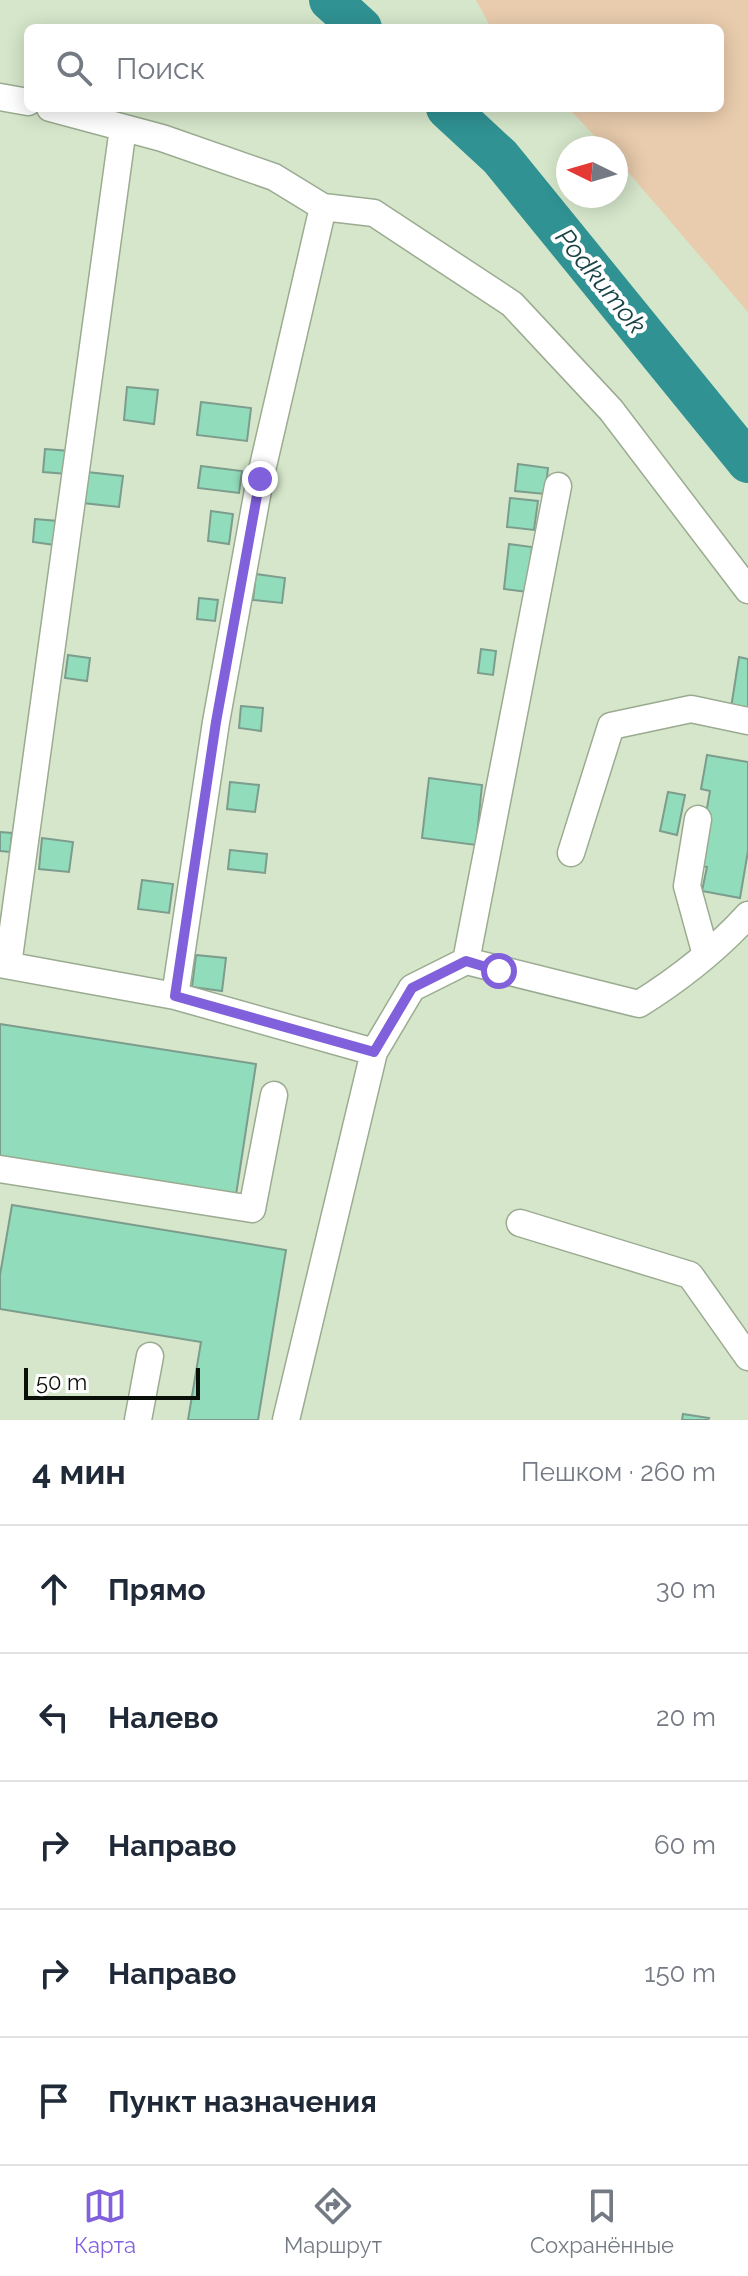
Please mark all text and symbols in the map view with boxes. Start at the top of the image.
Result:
search box [24,24,724,112]
icon: search [52,46,96,90]
text: Поиск [116,51,205,86]
north arrow [556,136,628,208]
water label: Podkumok [550,222,652,340]
route end [242,461,278,497]
route start [481,953,517,989]
scale bar [24,1364,200,1400]
text: 50 m [36,1369,87,1395]
text: 4 мин [32,1452,126,1492]
text: Пешком · 260 m [521,1457,716,1487]
icon: ahead [32,1567,76,1611]
text: Прямо [108,1572,206,1607]
text: 30 m [656,1574,716,1604]
icon: left [32,1695,76,1739]
text: Налево [108,1700,218,1735]
text: 20 m [656,1702,716,1732]
icon: right [32,1823,76,1867]
text: Направо [108,1828,237,1863]
text: 60 m [654,1830,716,1860]
icon: right [32,1951,76,1995]
text: Направо [108,1956,237,1991]
text: 150 m [644,1958,716,1988]
icon: arrive [32,2079,76,2123]
text: Пункт назначения [108,2084,377,2119]
tab: Карта [74,2184,136,2258]
tab: Маршрут [284,2184,382,2258]
tab: Сохранённые [530,2184,674,2258]

